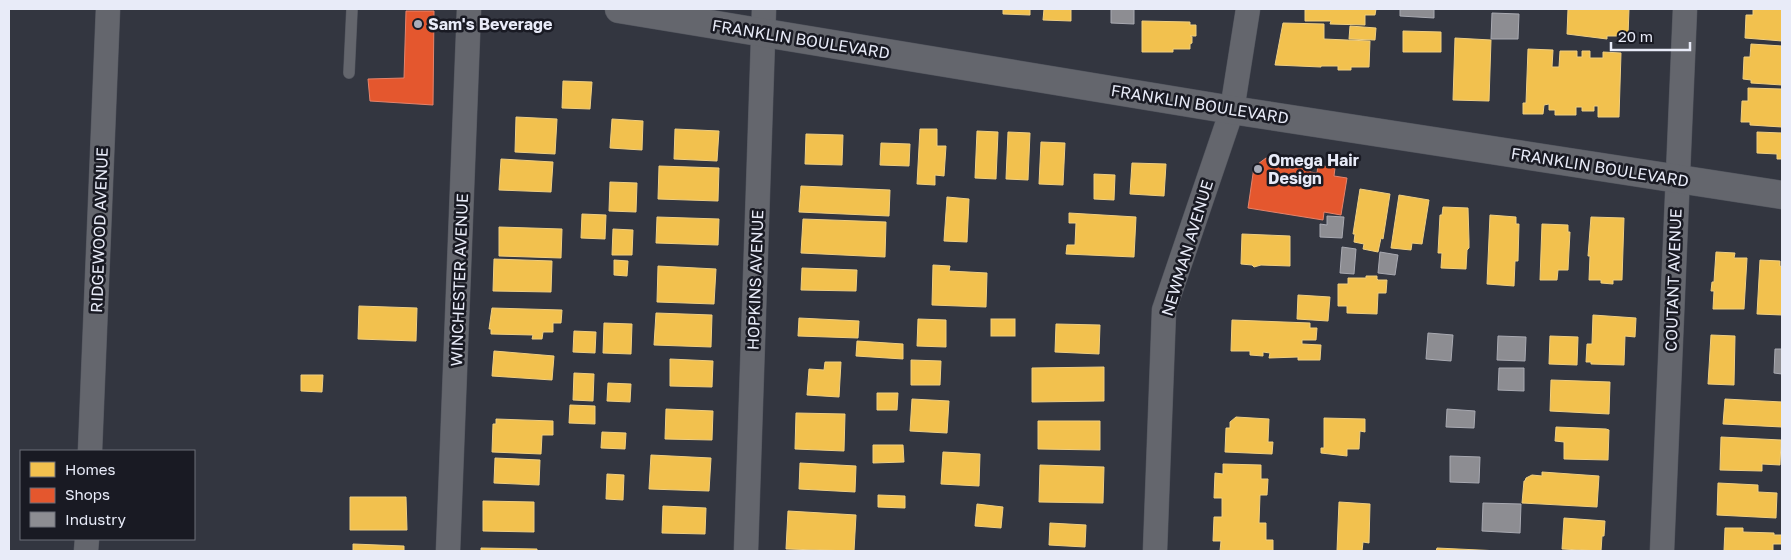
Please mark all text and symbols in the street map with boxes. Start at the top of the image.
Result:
place label: Sam's Beverage [428,14,552,34]
street label: FRANKLIN BOULEVARD [711,15,891,63]
marker: Sam's Beverage [412,18,424,30]
scale bar [1611,20,1690,52]
text: 20 m [1618,27,1653,45]
street label: FRANKLIN BOULEVARD [1110,80,1290,128]
street label: FRANKLIN BOULEVARD [1510,143,1690,191]
street label: RIDGEWOOD AVENUE [86,147,112,313]
place label: Omega Hair Design [1268,150,1359,188]
marker: Omega Hair Design [1252,163,1264,175]
street label: NEWMAN AVENUE [1157,178,1217,318]
street label: WINCHESTER AVENUE [446,193,472,367]
street label: COUTANT AVENUE [1661,208,1685,352]
street label: HOPKINS AVENUE [743,210,767,350]
legend [20,450,195,540]
text: Homes [65,460,115,478]
text: Shops [65,485,110,503]
text: Industry [65,510,126,528]

